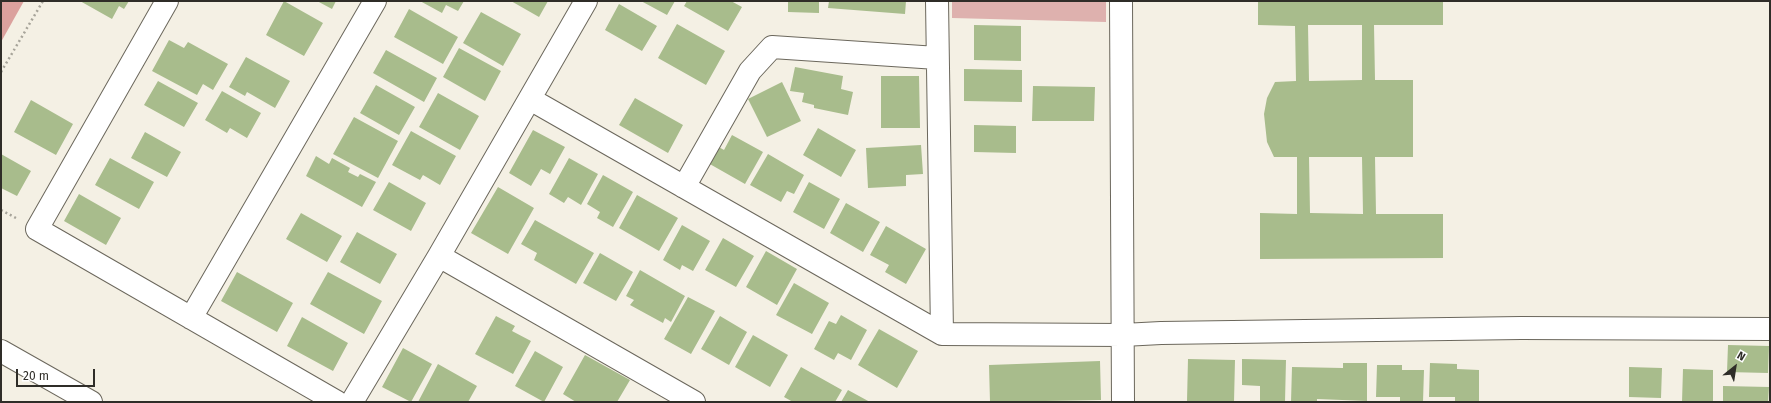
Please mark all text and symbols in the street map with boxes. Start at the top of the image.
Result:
north arrow [1715,347,1755,387]
text: N [1735,349,1748,364]
scale bar [18,361,97,387]
text: 20 m [23,369,49,383]

